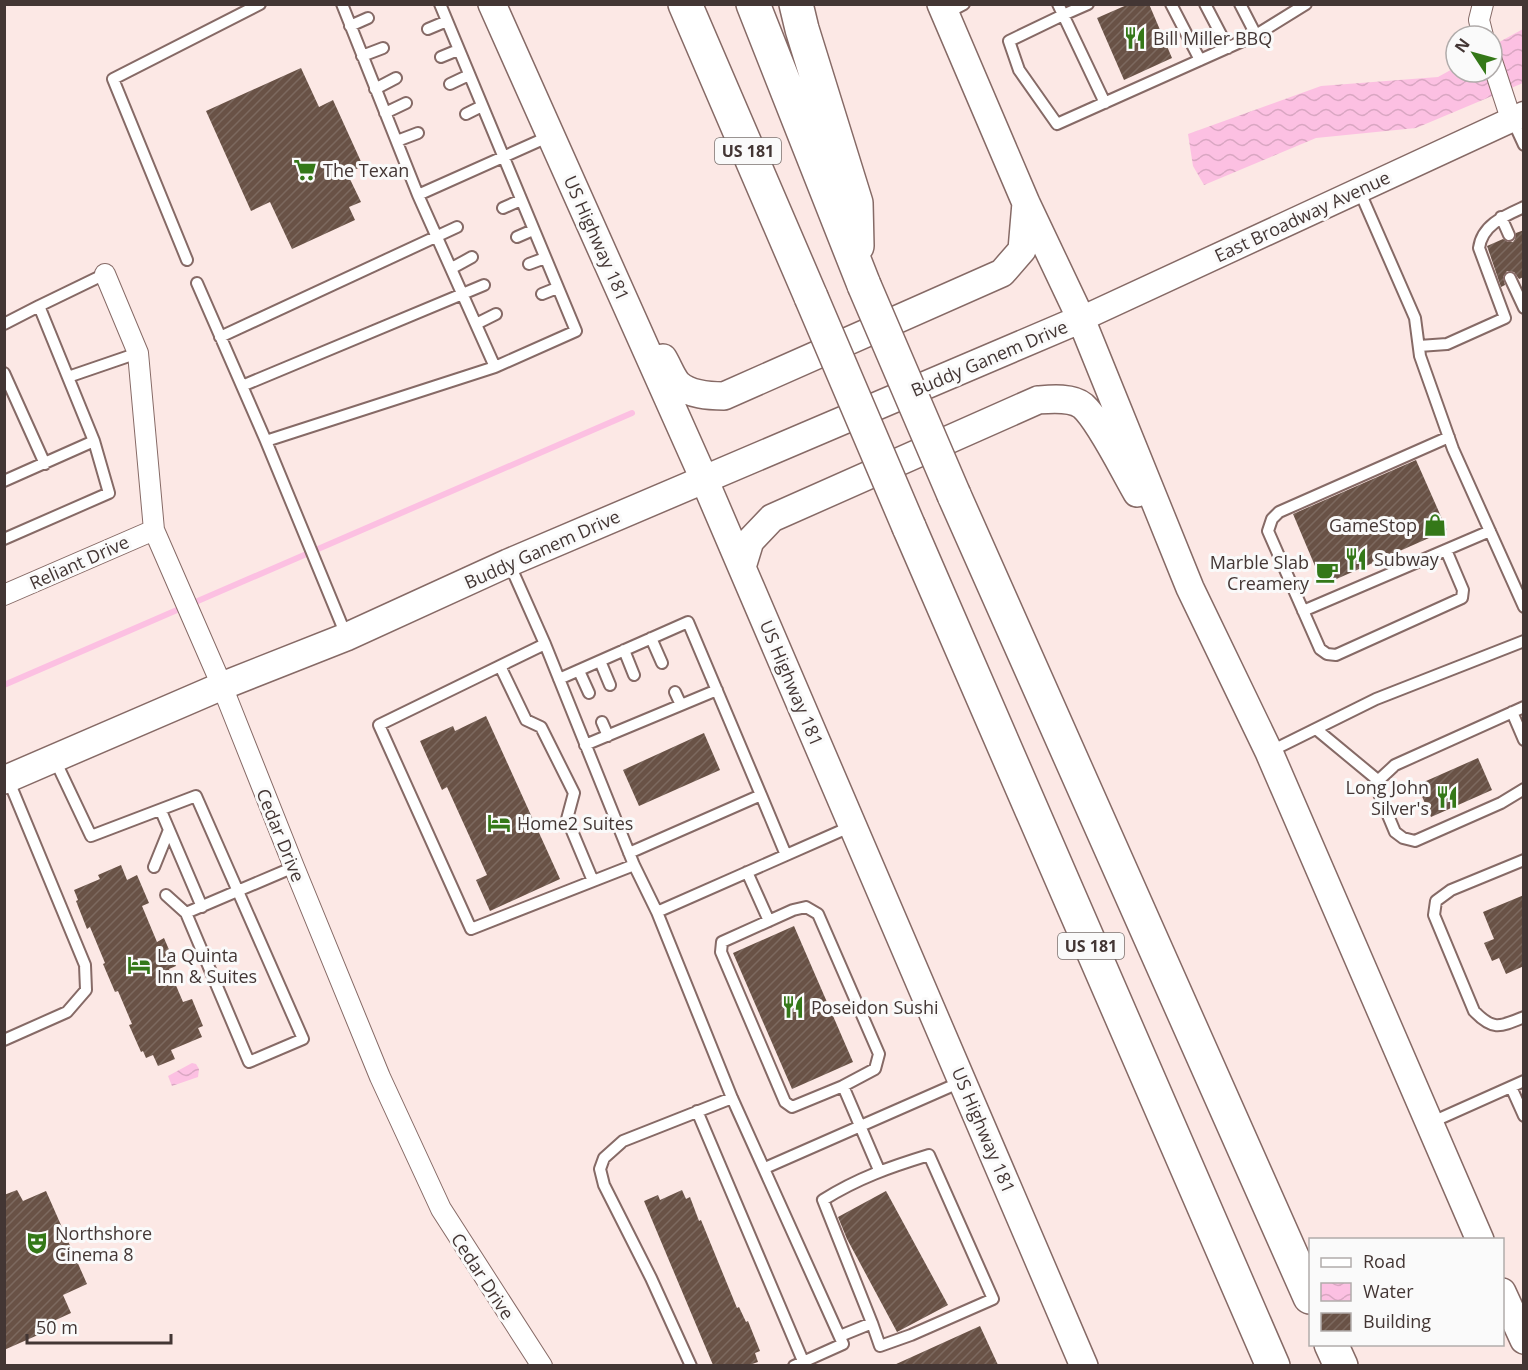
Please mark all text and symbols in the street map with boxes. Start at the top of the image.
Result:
north arrow [1444,24,1504,84]
restaurant icon: Bill Miller BBQ [1122,25,1148,51]
place label: Bill Miller BBQ [1153,26,1272,50]
text: N [1449,33,1475,57]
road number: US 181 [715,138,781,164]
supermarket icon: The Texan [292,157,318,183]
place label: The Texan [323,158,409,182]
street label: East Broadway Avenue [1210,165,1394,267]
street label: US Highway 181 [559,172,635,304]
street label: Buddy Ganem Drive [907,314,1071,402]
street label: Buddy Ganem Drive [460,504,624,594]
shop icon: GameStop [1422,512,1448,538]
place label: GameStop [1329,513,1417,537]
street label: Reliant Drive [25,529,133,595]
restaurant icon: Subway [1343,546,1369,572]
place label: Subway [1374,547,1440,571]
place label: Marble Slab Creamery [1210,550,1310,595]
cafe icon: Marble Slab Creamery [1314,559,1340,585]
street label: US Highway 181 [755,616,829,750]
place label: Long John Silver's [1346,775,1429,820]
restaurant icon: Long John Silver's [1434,784,1460,810]
street label: Cedar Drive [251,785,311,885]
hotel icon: Home2 Suites [486,810,512,836]
place label: Home2 Suites [517,811,633,835]
road number: US 181 [1058,933,1124,959]
place label: La Quinta Inn & Suites [157,943,257,988]
hotel icon: La Quinta Inn & Suites [126,952,152,978]
restaurant icon: Poseidon Sushi [780,994,806,1020]
place label: Poseidon Sushi [811,995,939,1019]
street label: US Highway 181 [947,1063,1021,1197]
place label: Northshore Cinema 8 [55,1221,152,1266]
street label: Cedar Drive [446,1228,520,1324]
theatre icon: Northshore Cinema 8 [24,1230,50,1256]
legend [1309,1238,1504,1346]
text: Road [1363,1249,1406,1273]
text: Water [1363,1279,1414,1303]
scale bar [27,1307,171,1345]
text: Building [1363,1309,1431,1333]
text: 50 m [36,1315,78,1339]

